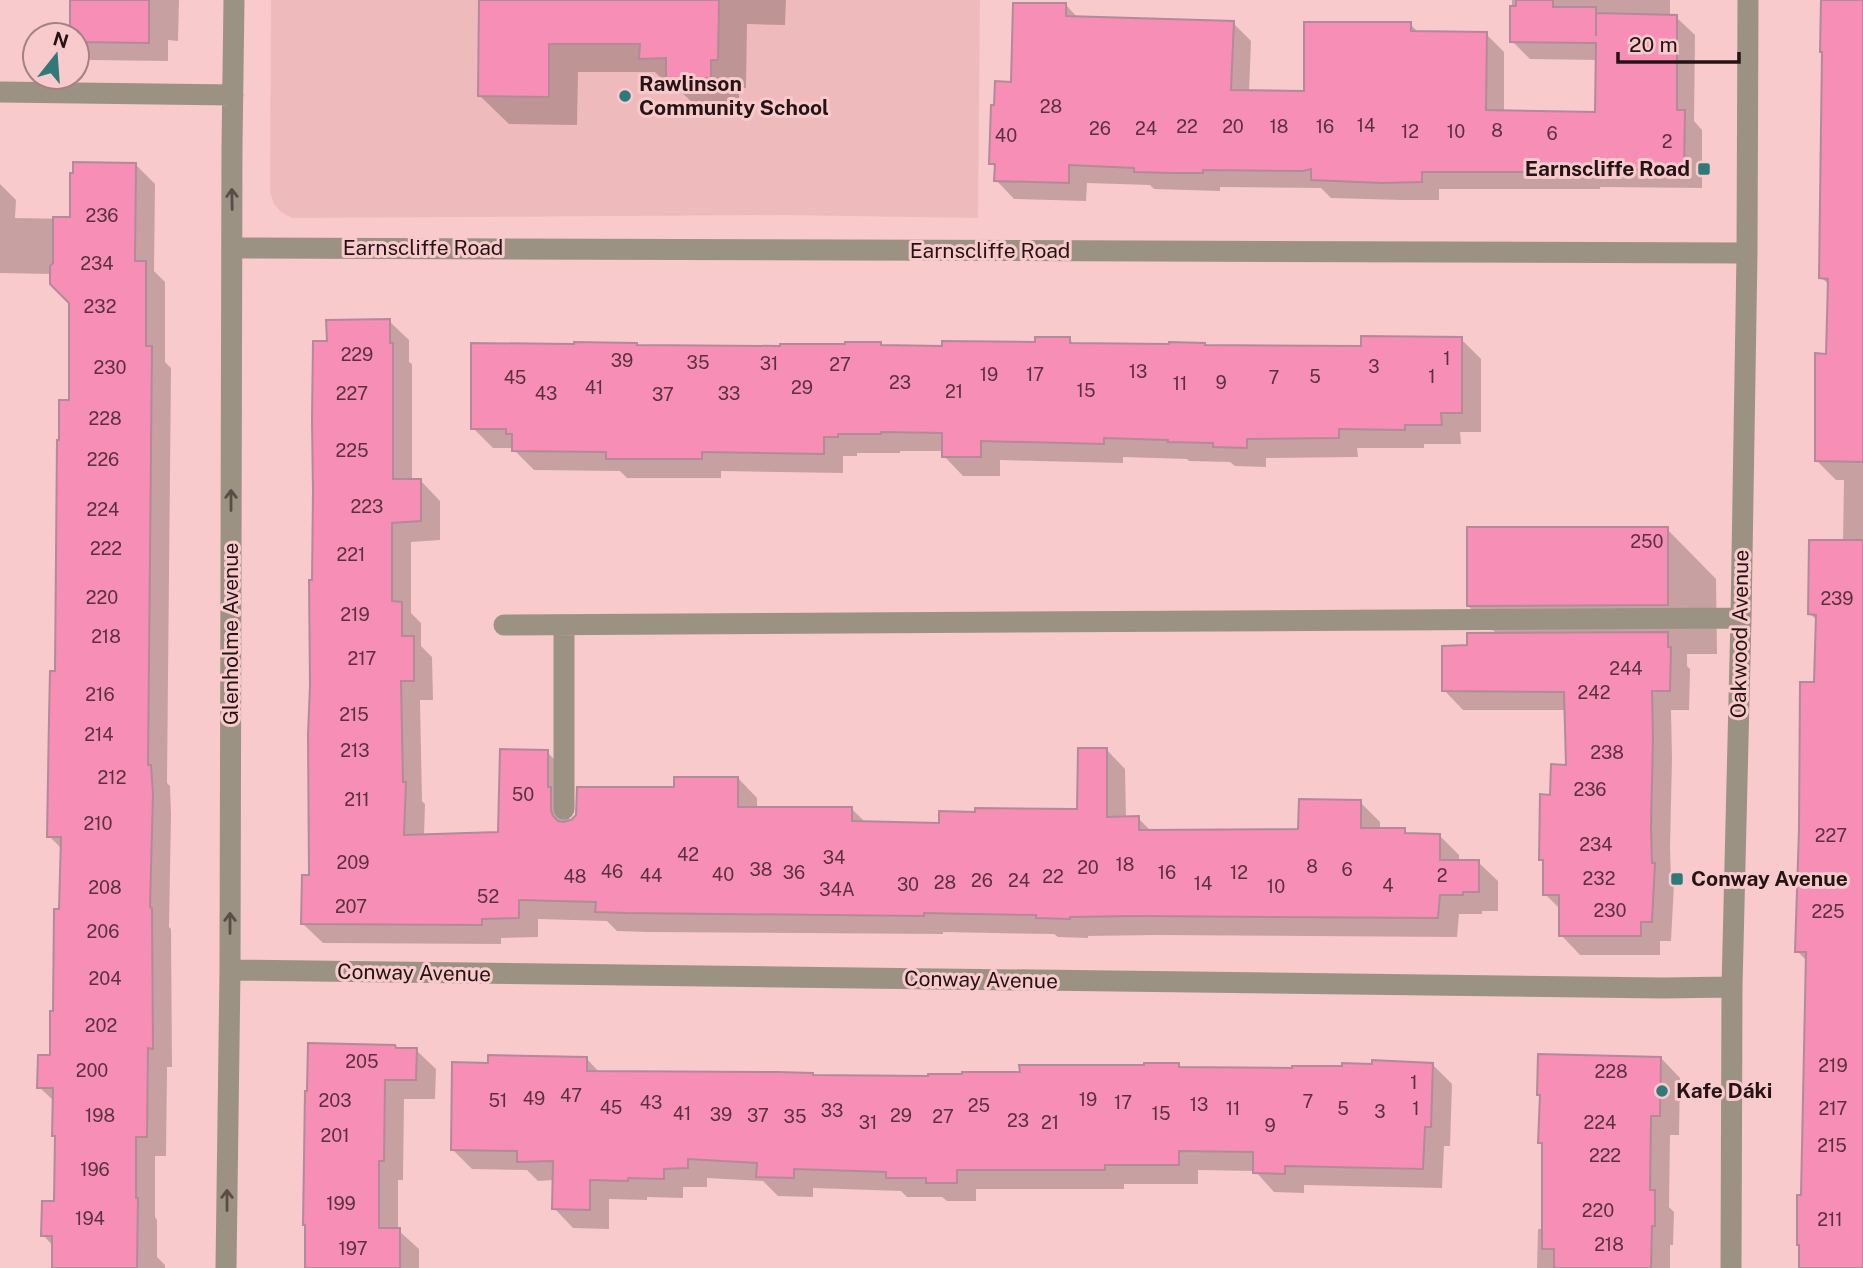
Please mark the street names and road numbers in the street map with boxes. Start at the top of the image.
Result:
street label: Earnscliffe Road [343,235,503,260]
street label: Earnscliffe Road [910,238,1070,263]
street label: Glenholme Avenue [218,543,243,725]
street label: Oakwood Avenue [1726,550,1753,718]
street label: Conway Avenue [337,959,491,986]
street label: Conway Avenue [904,966,1058,993]

